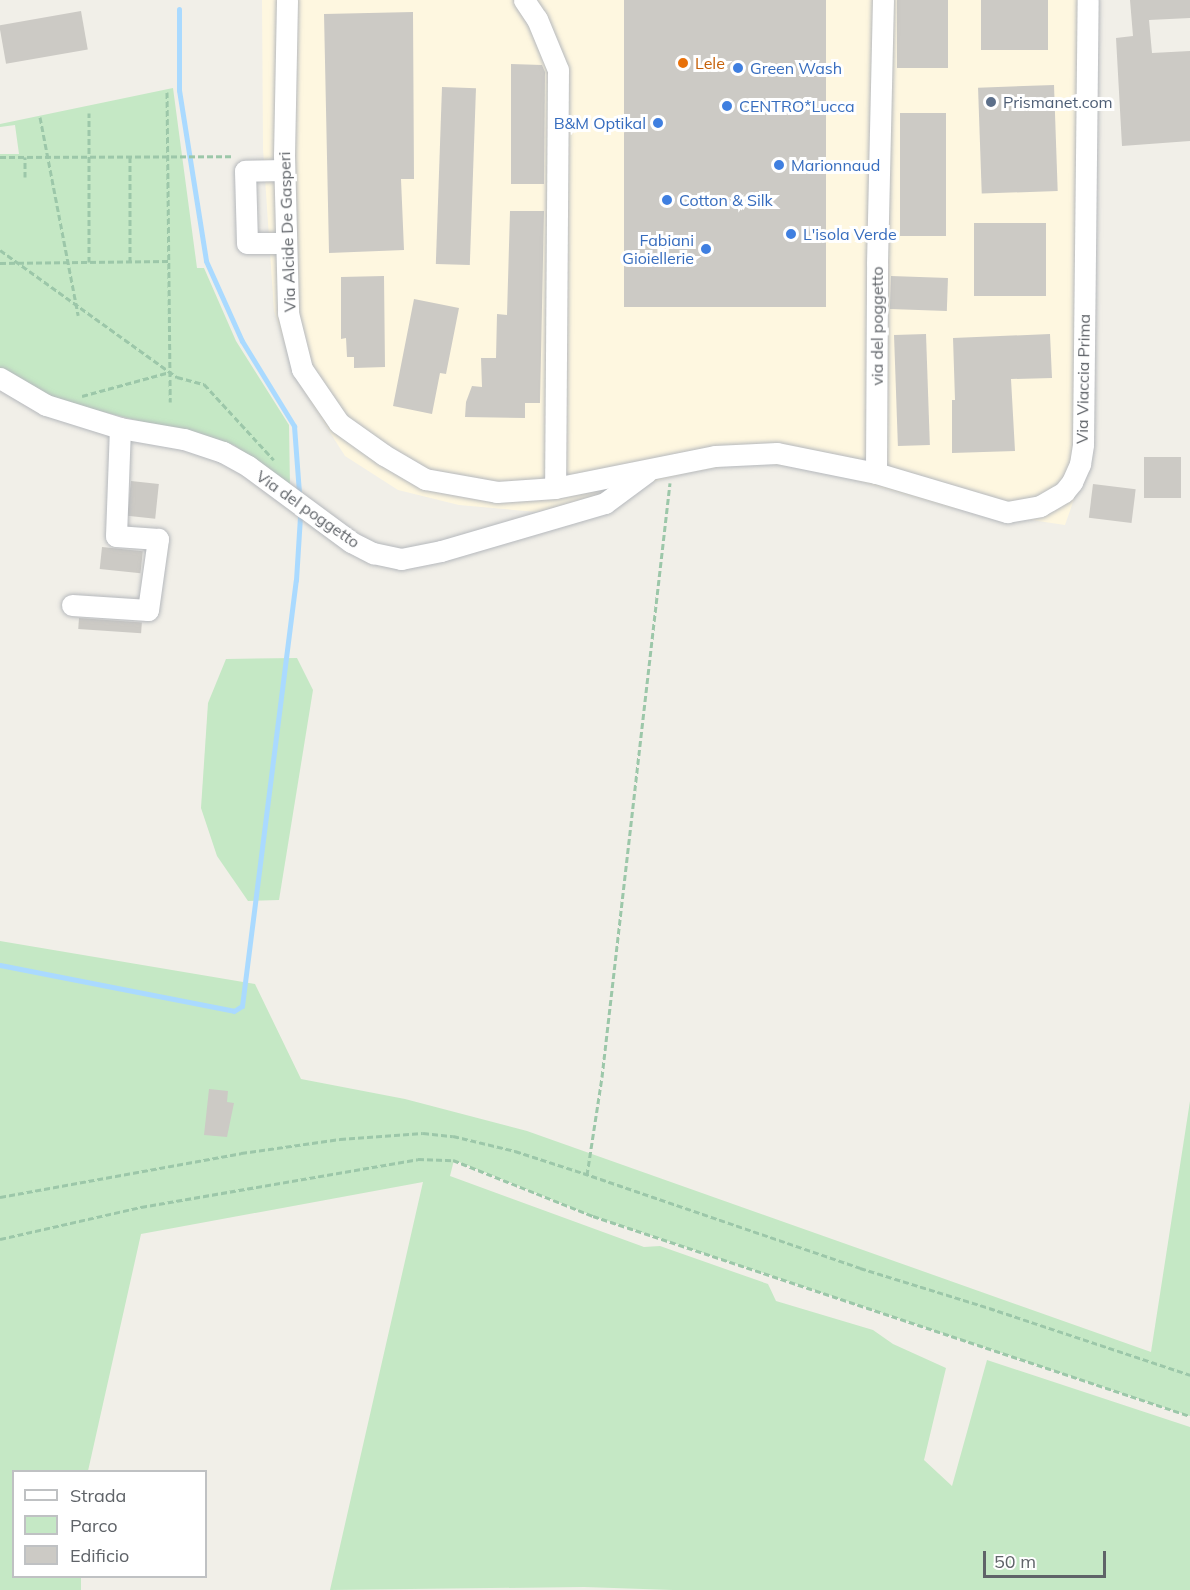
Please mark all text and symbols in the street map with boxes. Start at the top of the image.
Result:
place label: Lele [695,53,725,73]
marker: Lele [676,56,690,70]
place label: Green Wash [750,58,842,78]
marker: Green Wash [731,61,745,75]
place label: Prismanet.com [1003,92,1113,112]
marker: Prismanet.com [984,95,998,109]
place label: CENTRO*Lucca [739,96,855,116]
marker: CENTRO*Lucca [720,99,734,113]
place label: B&M Optikal [554,113,646,133]
marker: B&M Optikal [651,116,665,130]
street label: Via Alcide De Gasperi [275,151,299,313]
place label: Marionnaud [791,155,880,175]
marker: Marionnaud [772,158,786,172]
place label: Cotton & Silk [679,190,773,210]
marker: Cotton & Silk [660,193,674,207]
place label: L'isola Verde [803,224,897,244]
marker: L'isola Verde [784,227,798,241]
place label: Fabiani Gioiellerie [622,230,694,268]
marker: Fabiani Gioiellerie [699,242,713,256]
street label: via del poggetto [867,266,887,386]
street label: Via Viaccia Prima [1072,314,1094,444]
street label: Via del poggetto [253,466,363,552]
legend [12,1470,207,1578]
text: Strada [70,1484,126,1507]
text: Parco [70,1514,118,1537]
scale bar [986,1539,1109,1577]
text: Edificio [70,1544,129,1567]
text: 50 m [994,1550,1036,1573]

